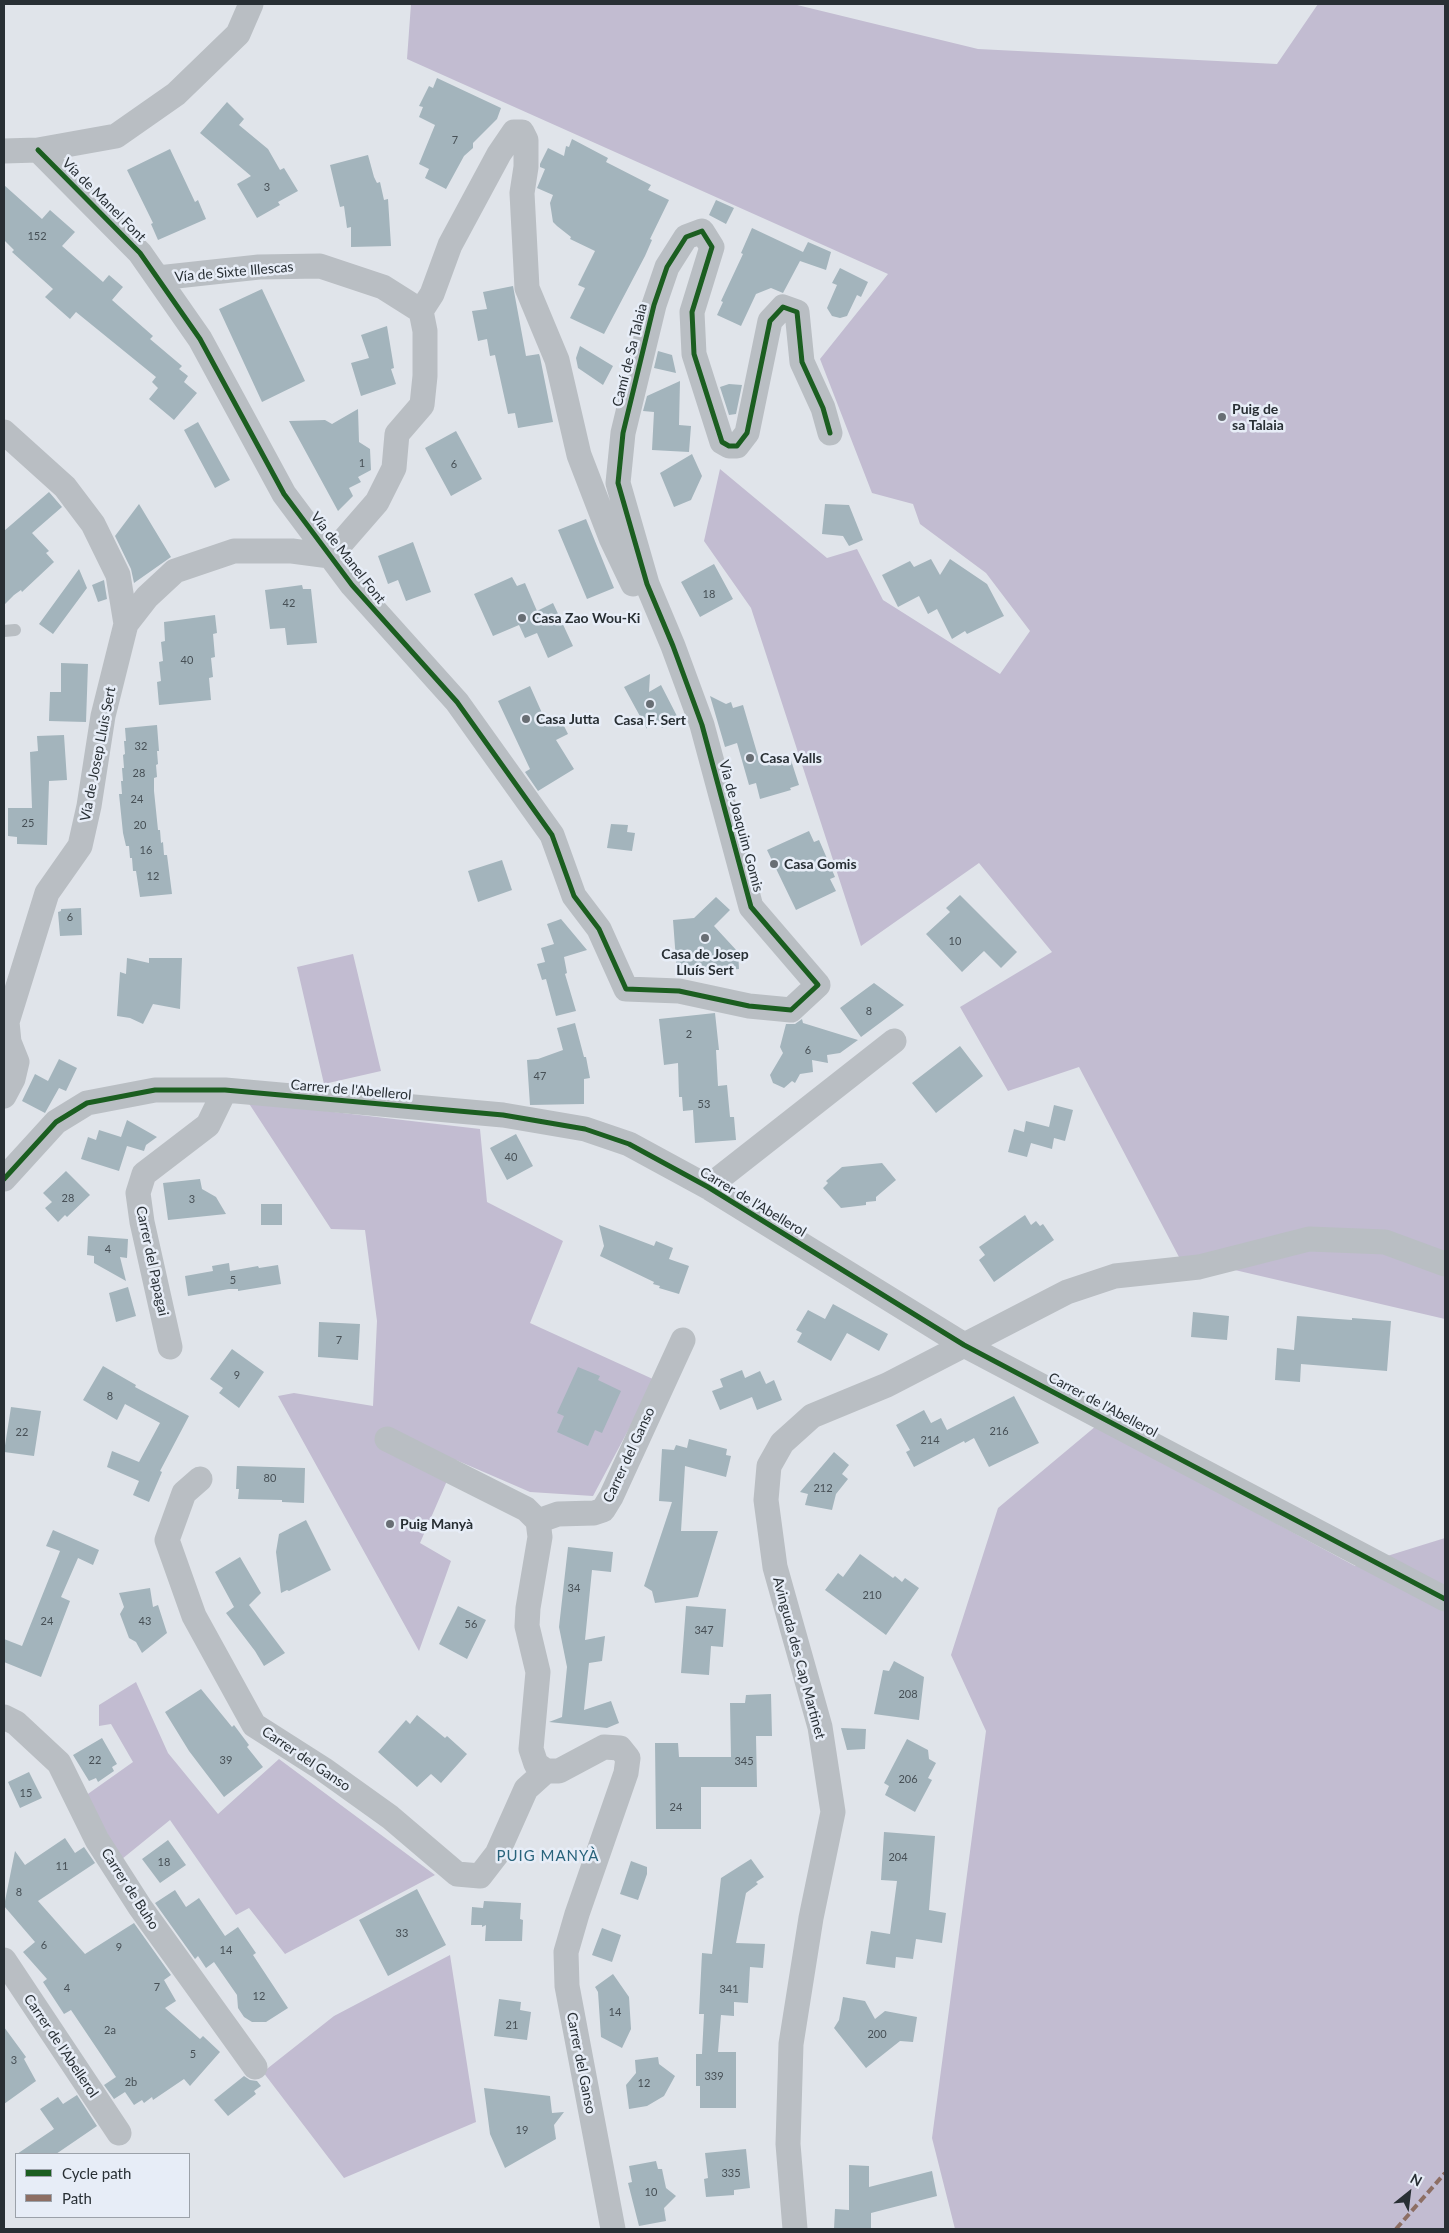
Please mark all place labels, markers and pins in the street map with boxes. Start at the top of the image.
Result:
place label: Puig de sa Talaia [1232,401,1284,434]
marker: Puig de sa Talaia [1216,411,1228,423]
place label: Casa Zao Wou-Ki [532,610,640,626]
marker: Casa Zao Wou-Ki [516,612,528,624]
marker: Casa F. Sert [644,698,656,710]
place label: Casa Jutta [536,711,600,727]
place label: Casa F. Sert [614,712,686,728]
marker: Casa Jutta [520,713,532,725]
place label: Casa Valls [760,750,822,766]
marker: Casa Valls [744,752,756,764]
place label: Casa Gomis [784,856,857,872]
marker: Casa Gomis [768,858,780,870]
marker: Casa de Josep Lluís Sert [699,932,711,944]
place label: Casa de Josep Lluís Sert [661,946,749,979]
place label: Puig Manyà [400,1516,473,1532]
marker: Puig Manyà [384,1518,396,1530]

